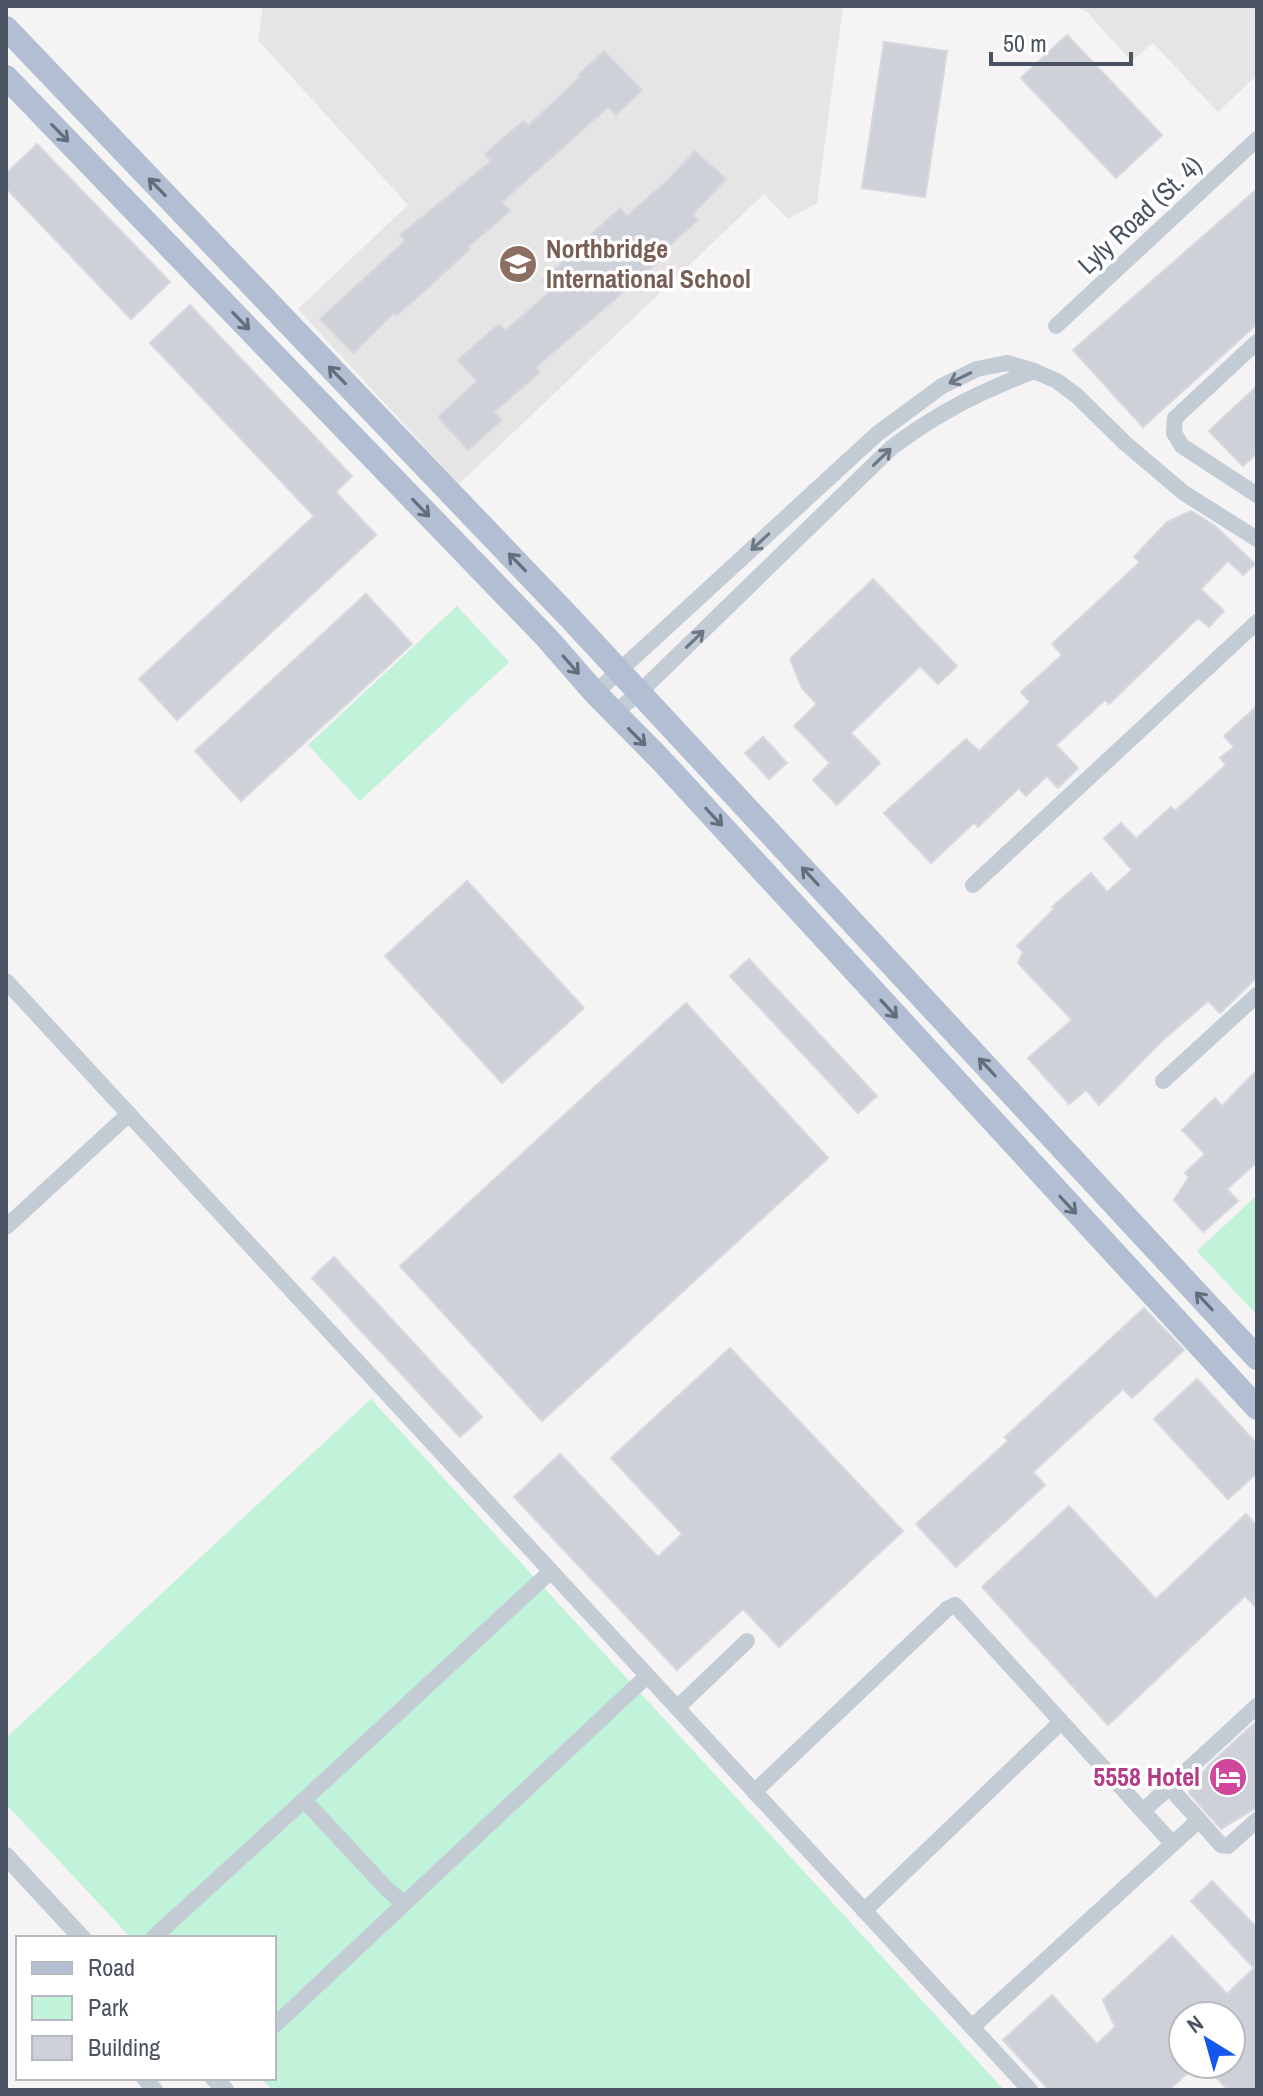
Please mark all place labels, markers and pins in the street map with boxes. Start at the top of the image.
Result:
place label: Northbridge International School [546,231,751,296]
school or university icon: Northbridge International School [497,243,539,285]
hotel icon: 5558 Hotel [1207,1756,1249,1798]
place label: 5558 Hotel [1093,1759,1200,1794]

